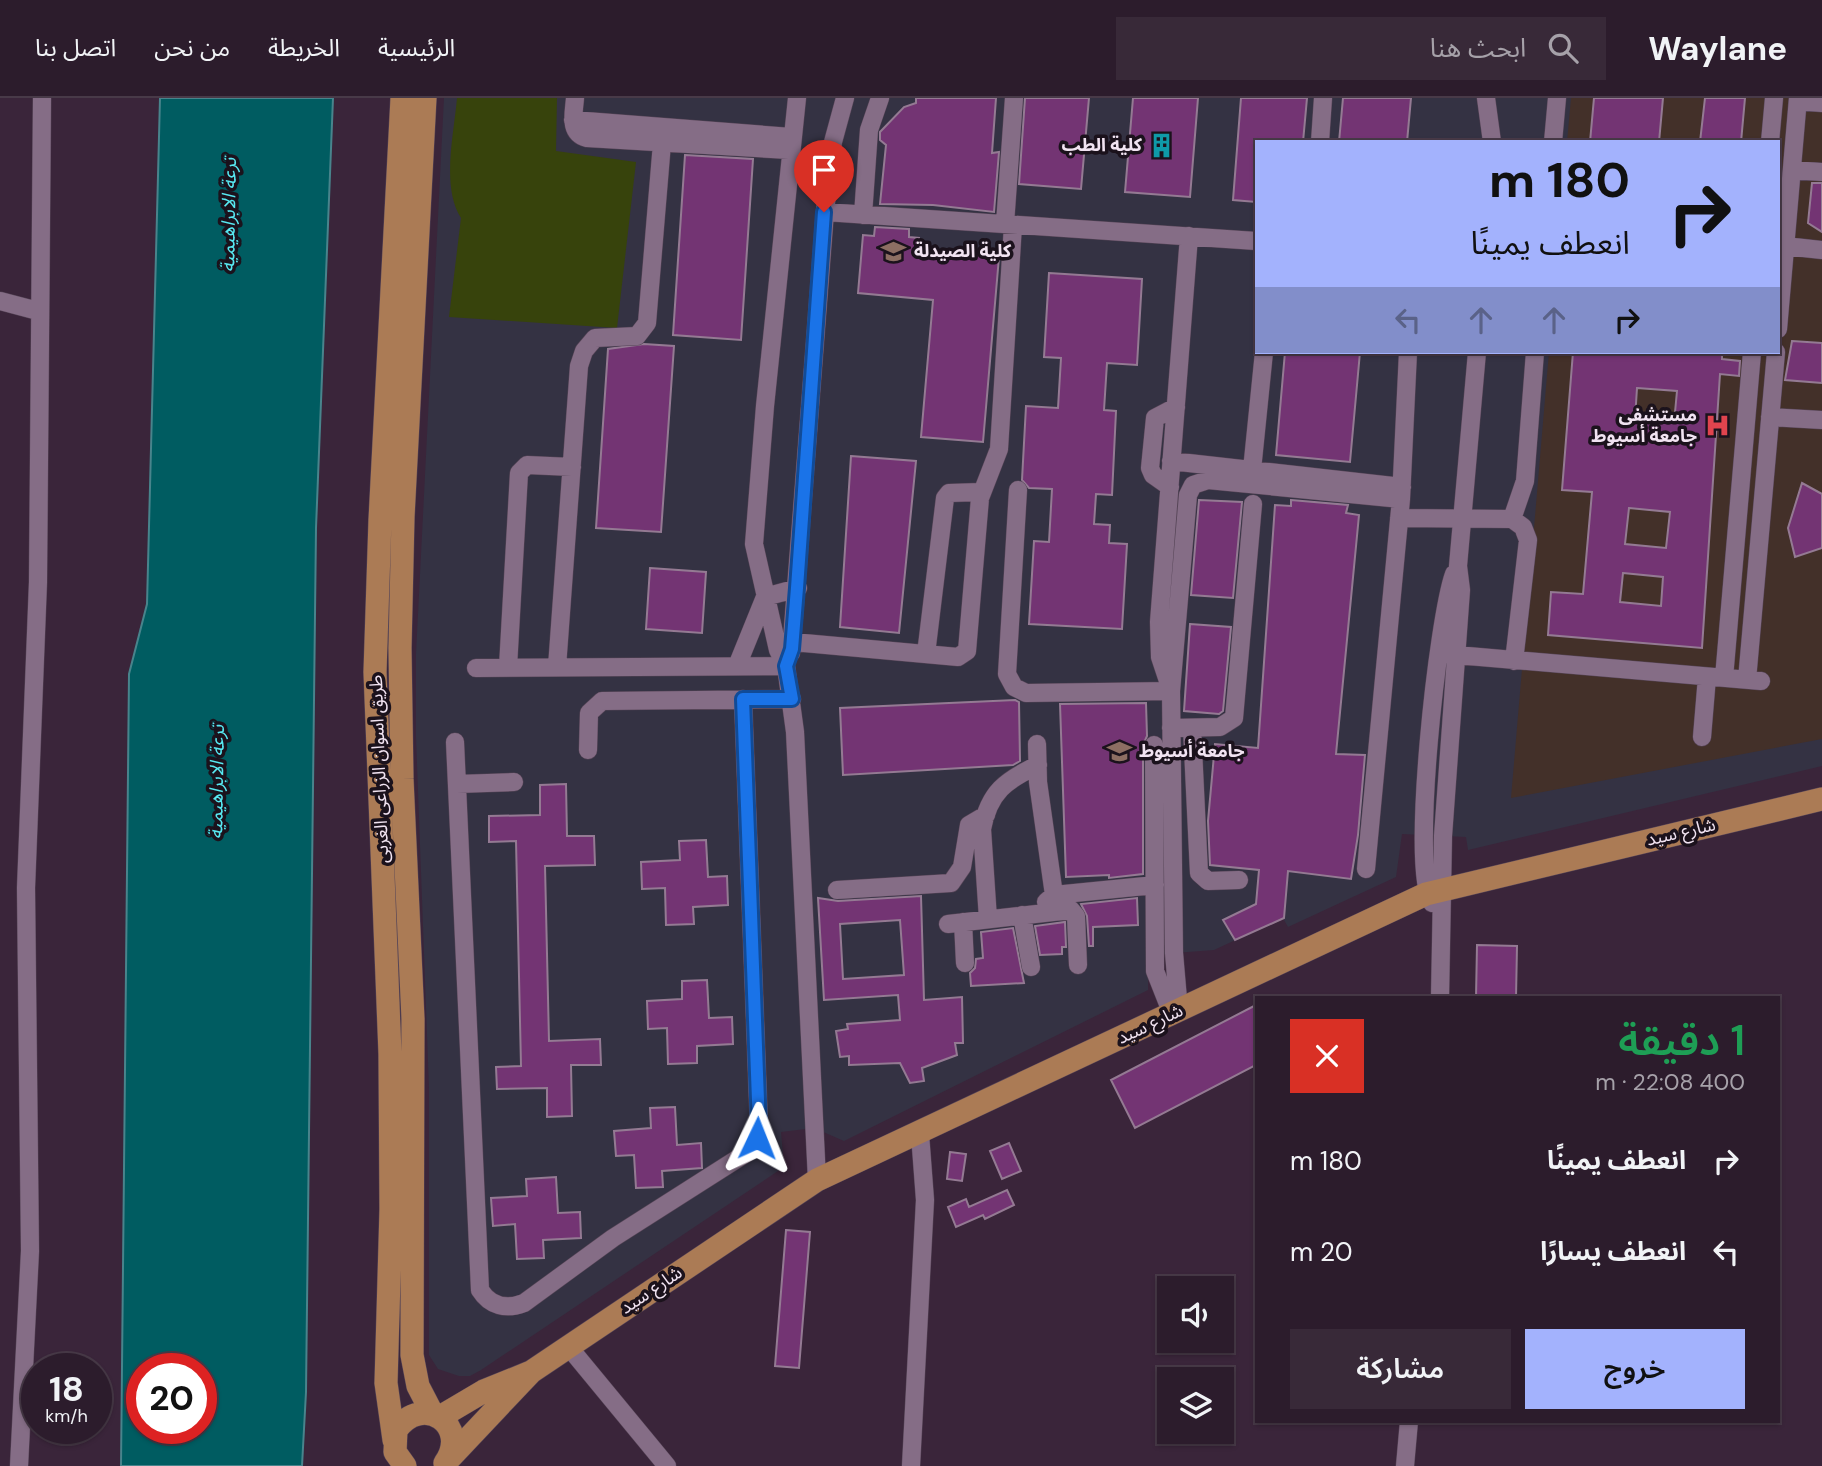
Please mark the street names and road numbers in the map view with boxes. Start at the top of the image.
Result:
street label: طريق اسوان الزراعى الغربى [364,674,394,864]
street label: شارع سيد [1644,812,1718,854]
street label: شارع سيد [1113,998,1188,1052]
street label: شارع سيد [615,1260,688,1321]

